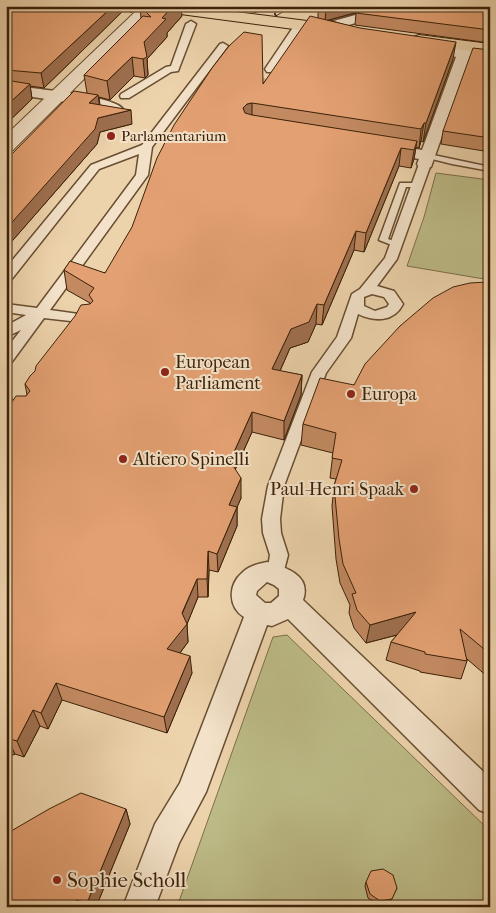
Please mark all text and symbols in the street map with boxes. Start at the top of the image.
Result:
place label: Parlamentarium [121,127,227,145]
marker: Parlamentarium [105,130,117,142]
place label: European Parliament [175,352,261,394]
marker: European Parliament [159,366,171,378]
place label: Europa [361,384,418,405]
marker: Europa [345,388,357,400]
place label: Altiero Spinelli [132,449,250,470]
marker: Altiero Spinelli [117,453,129,465]
place label: Paul-Henri Spaak [270,479,405,500]
marker: Paul-Henri Spaak [408,483,420,495]
place label: Sophie Scholl [67,868,186,892]
marker: Sophie Scholl [51,874,63,886]

